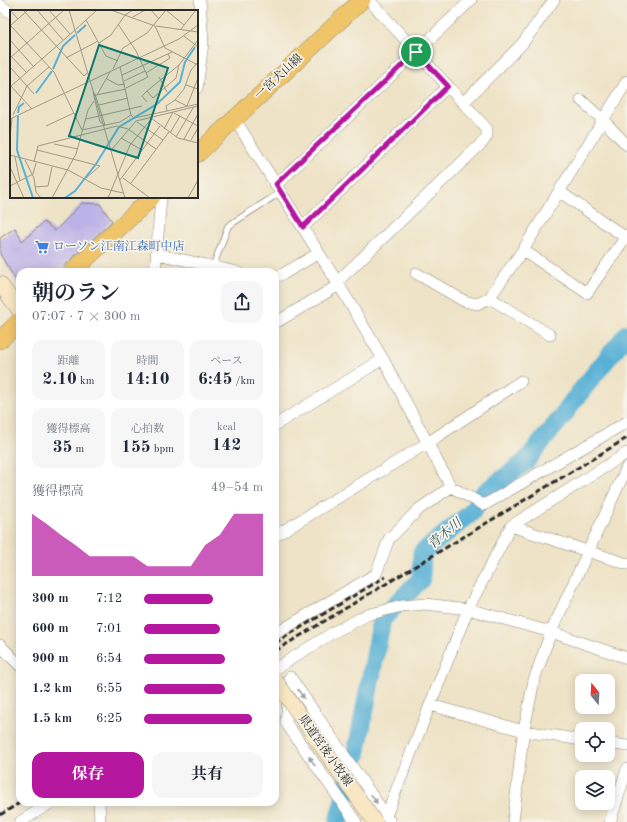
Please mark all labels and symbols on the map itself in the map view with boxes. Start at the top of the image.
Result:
inset map [10,10,198,198]
pin [399,35,433,69]
street label: 一宮犬山線 [252,51,305,102]
supermarket icon: ローソン江南江森町中店 [34,239,50,255]
place label: ローソン江南江森町中店 [53,239,185,253]
water label: 青木川 [425,514,466,552]
north arrow [575,674,615,714]
one-way arrow [297,689,305,700]
street label: 県道宮後小牧線 [296,712,356,789]
one-way arrow [308,755,317,766]
one-way arrow [370,793,378,804]

